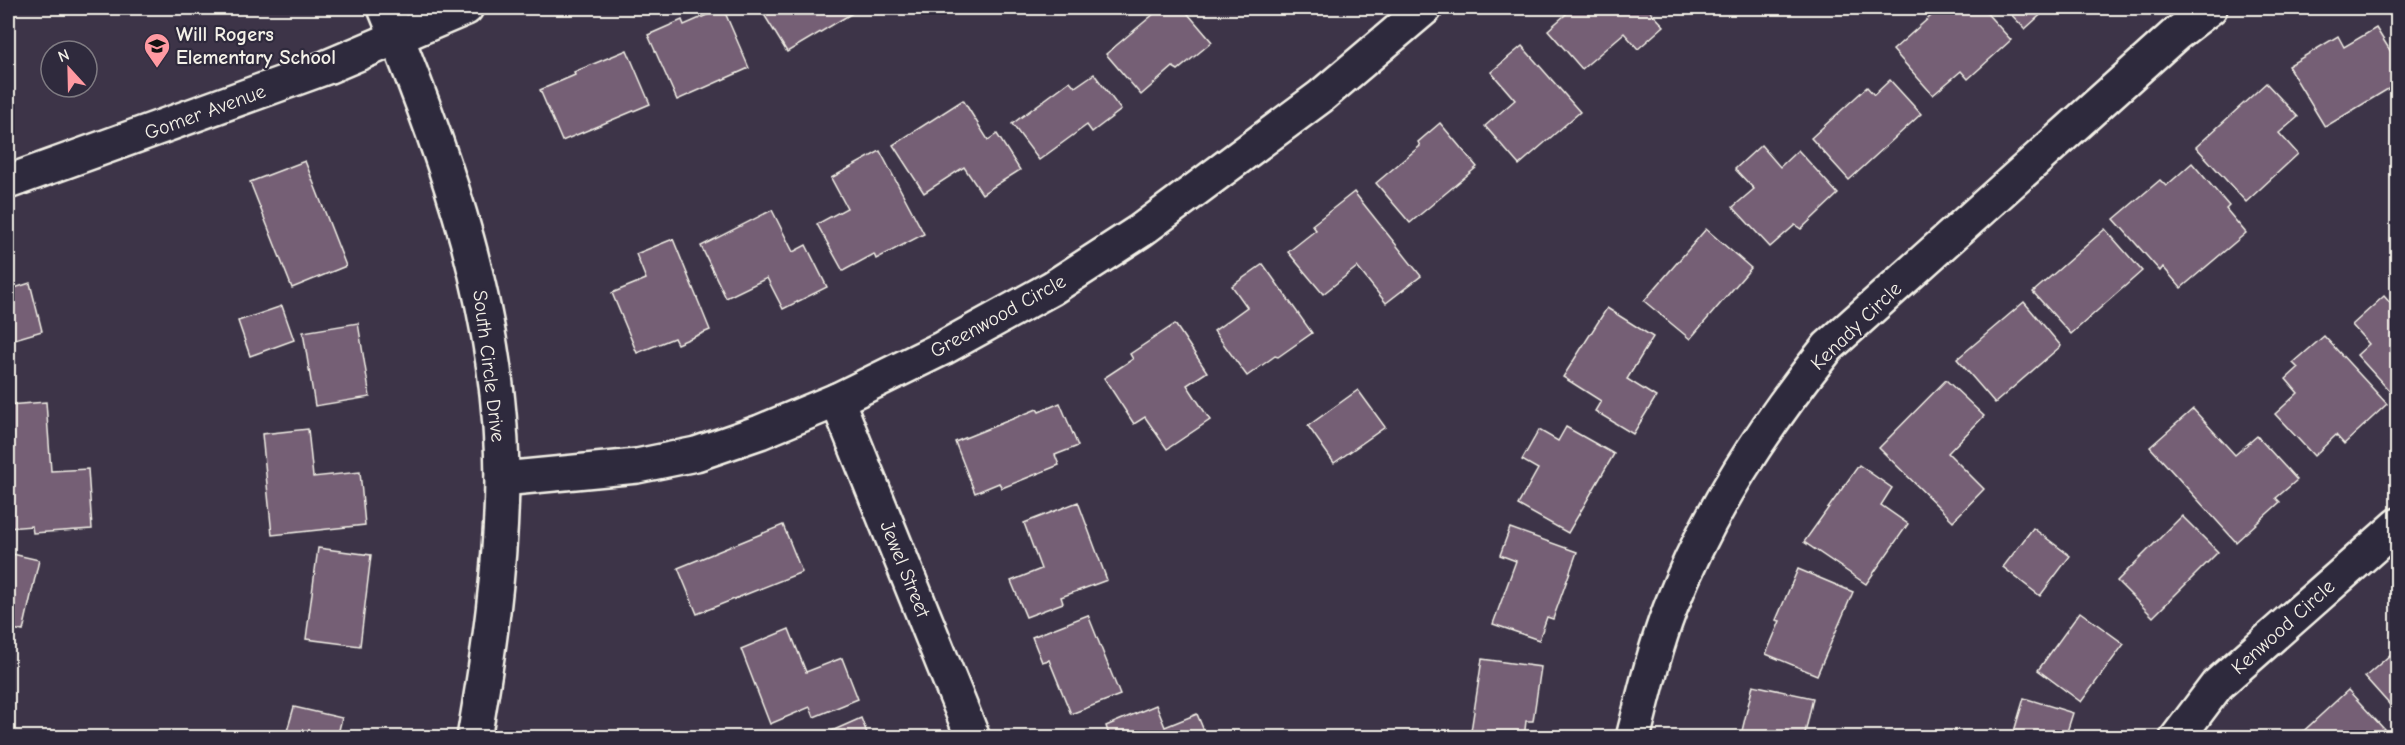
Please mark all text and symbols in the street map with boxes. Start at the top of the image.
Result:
place label: Will Rogers Elementary School [176,23,336,69]
school or university icon: Will Rogers Elementary School [142,31,172,69]
north arrow [39,39,99,99]
text: N [56,46,72,66]
street label: Gomer Avenue [141,79,269,145]
street label: Greenwood Circle [926,269,1070,363]
street label: Kenady Circle [1806,277,1906,375]
street label: South Circle Drive [468,289,510,443]
street label: Jewel Street [875,517,935,622]
street label: Kenwood Circle [2227,575,2339,679]

